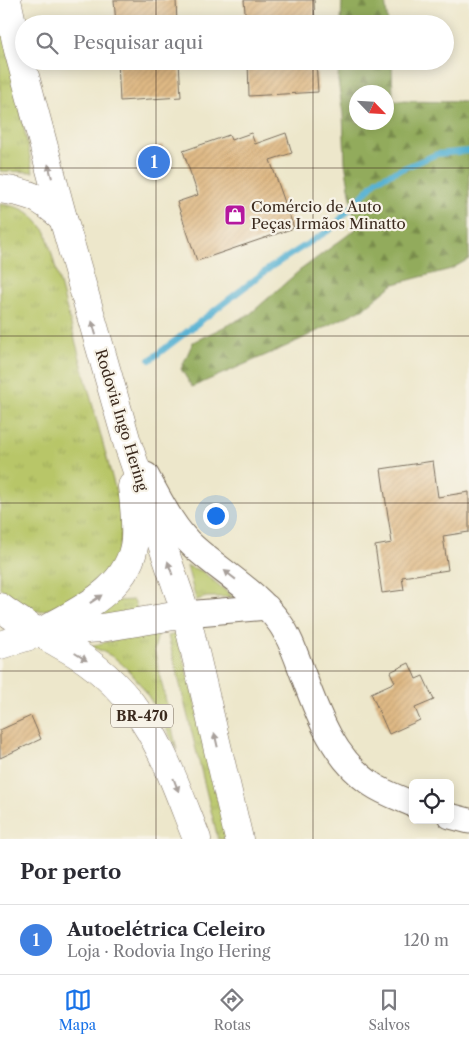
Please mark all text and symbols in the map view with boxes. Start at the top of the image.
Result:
search box [15,15,454,70]
icon: search [33,29,61,57]
text: Pesquisar aqui [73,31,203,54]
north arrow [349,85,394,130]
pin: 1 [138,143,170,181]
one-way arrow [46,163,54,179]
place label: Comércio de Auto Peças Irmãos Minatto [251,197,406,233]
shop icon: Comércio de Auto Peças Irmãos Minatto [223,203,247,227]
one-way arrow [90,321,98,336]
street label: Rodovia Ingo Hering [91,347,153,493]
your location [203,503,229,529]
one-way arrow [166,561,174,576]
one-way arrow [224,569,237,580]
one-way arrow [89,594,103,604]
one-way arrow [75,653,88,662]
road number: BR-470 [111,704,173,728]
one-way arrow [212,733,220,748]
one-way arrow [173,778,180,793]
map controls [409,779,454,824]
button: locate [409,779,454,824]
text: Por perto [20,859,121,884]
text: Autoelétrica Celeiro [67,918,265,941]
text: 1 [32,930,40,950]
text: 120 m [404,930,449,950]
text: Loja · Rodovia Ingo Hering [67,941,270,961]
tab: Mapa [59,986,96,1034]
tab: Rotas [214,986,251,1034]
tab: Salvos [369,986,410,1034]

